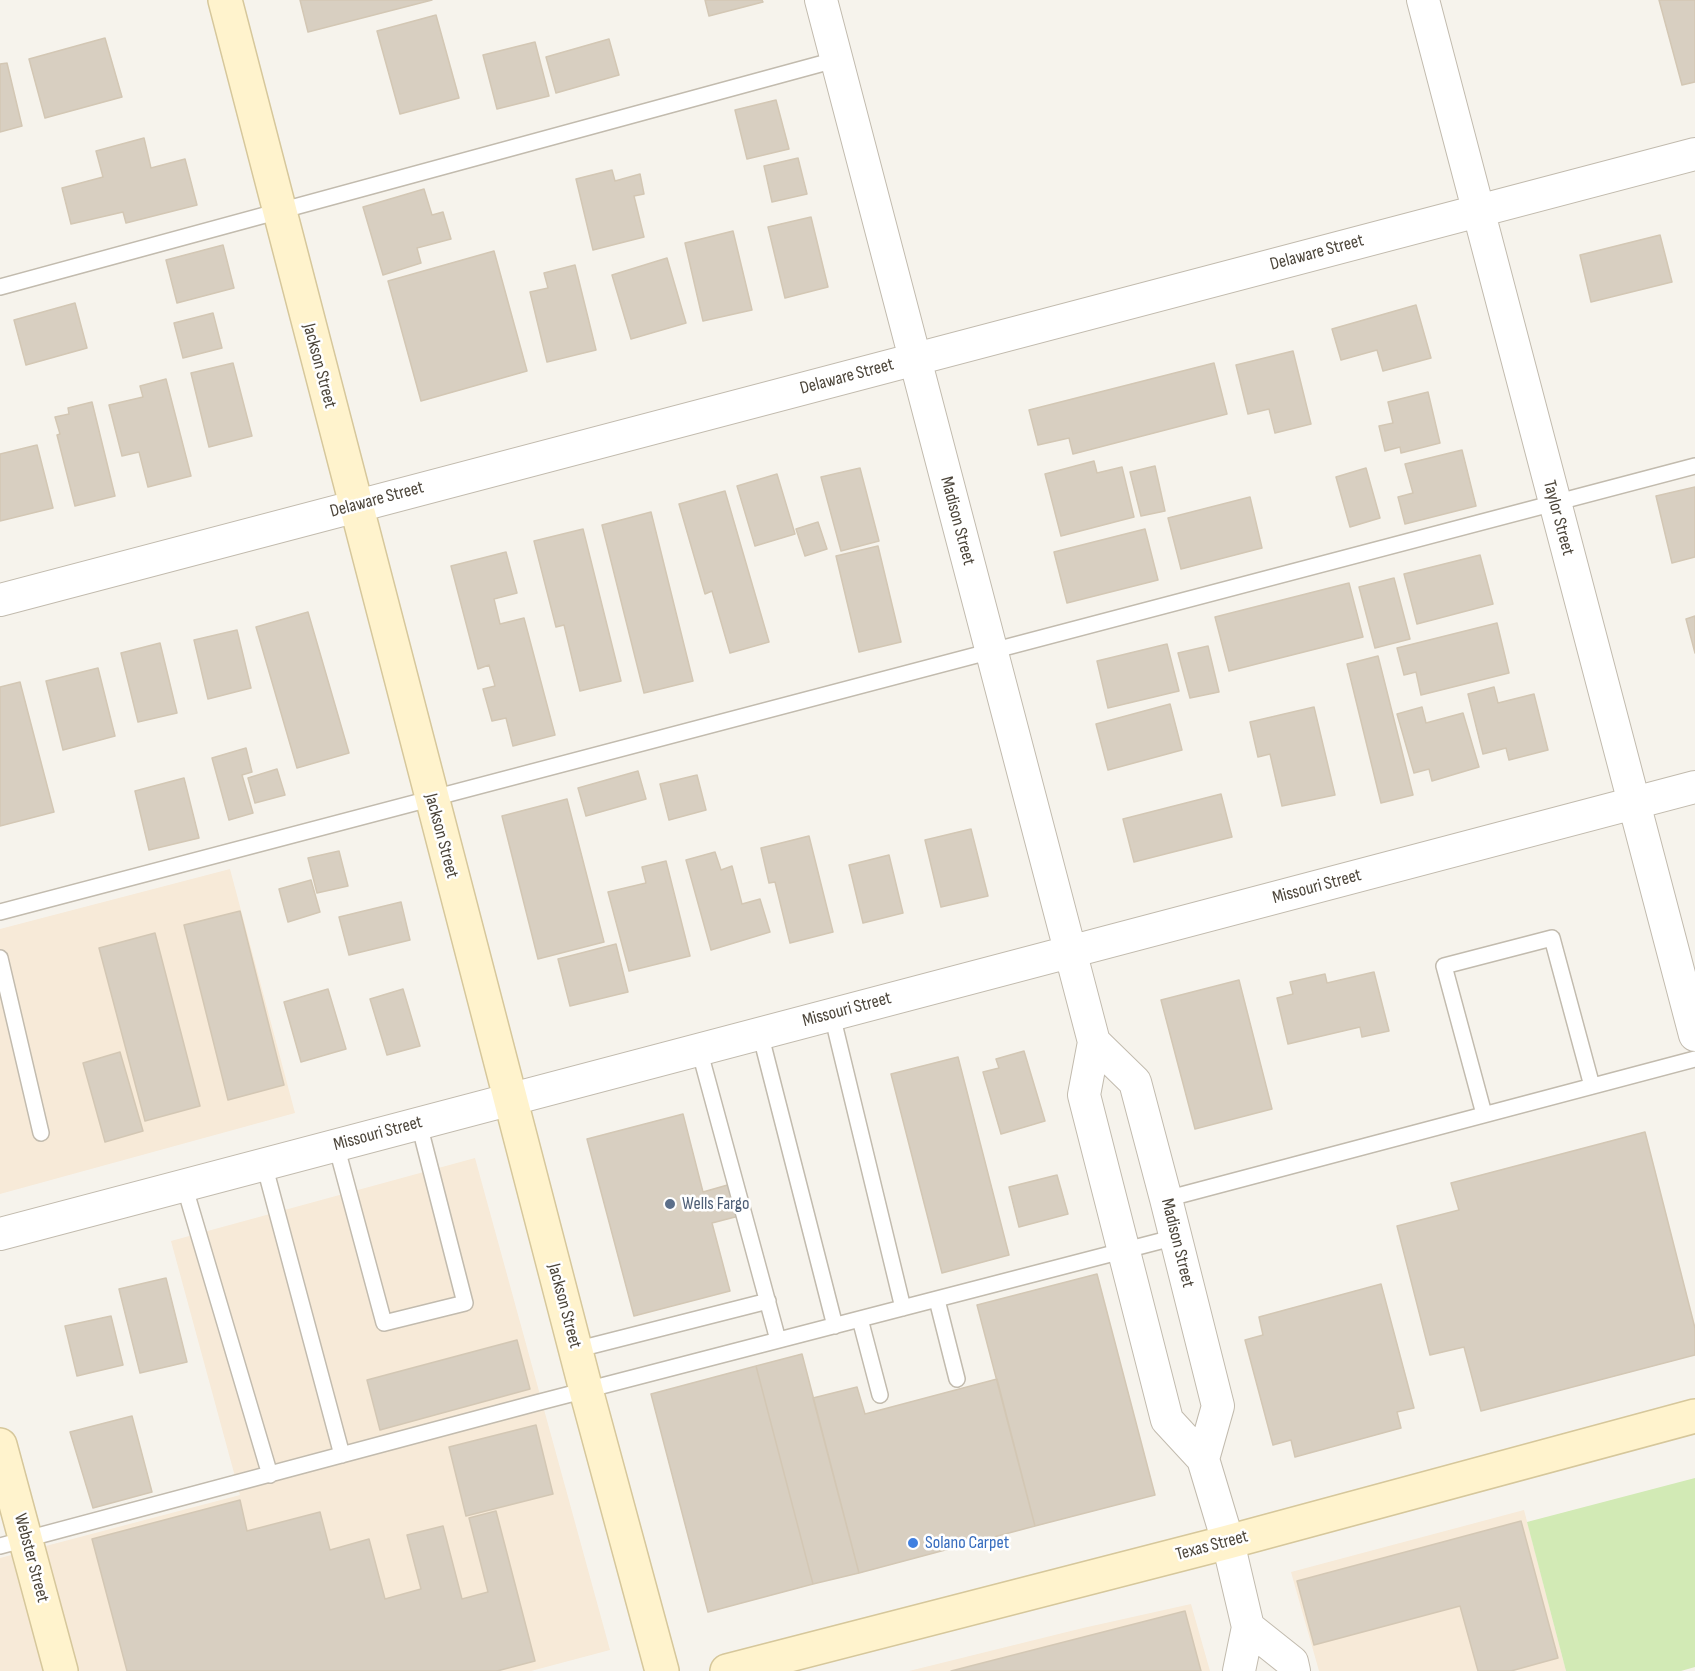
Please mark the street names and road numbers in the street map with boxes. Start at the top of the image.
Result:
street label: Delaware Street [1268,230,1366,276]
street label: Jackson Street [297,321,341,411]
street label: Delaware Street [798,354,896,400]
street label: Madison Street [935,474,979,568]
street label: Delaware Street [328,477,426,523]
street label: Taylor Street [1538,478,1578,558]
street label: Jackson Street [419,791,463,881]
street label: Missouri Street [1270,865,1364,909]
street label: Missouri Street [800,988,894,1032]
street label: Missouri Street [331,1112,425,1156]
street label: Madison Street [1156,1196,1198,1290]
street label: Jackson Street [542,1261,586,1351]
street label: Webster Street [9,1511,53,1605]
street label: Texas Street [1173,1526,1251,1566]

